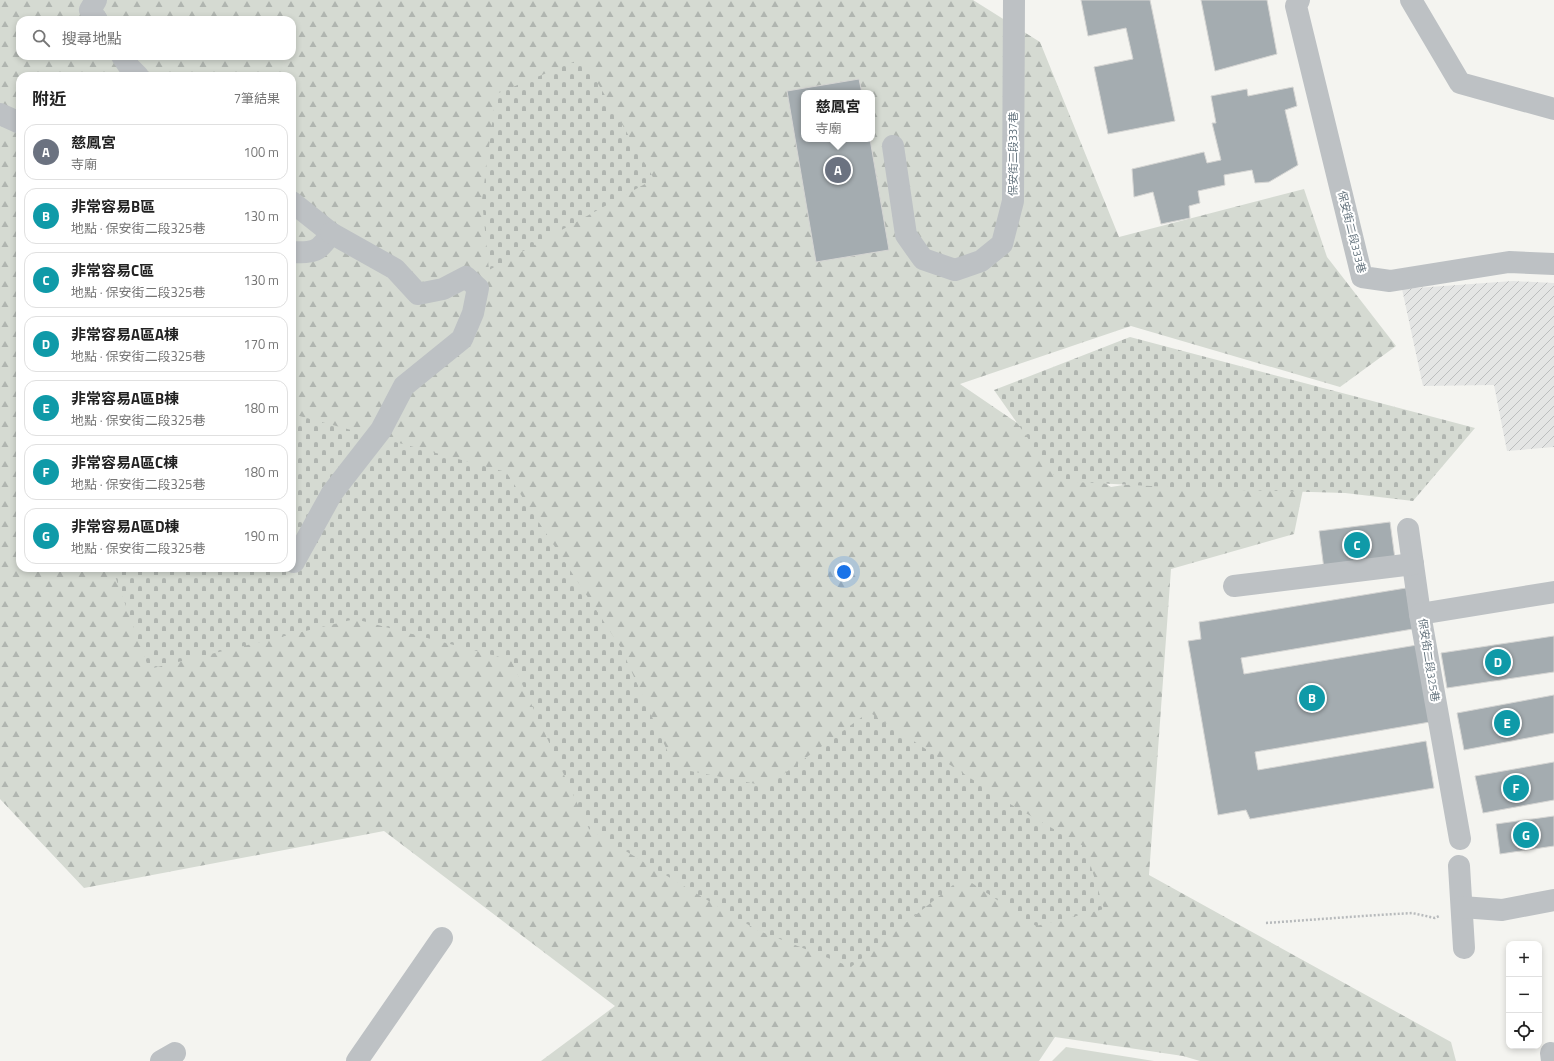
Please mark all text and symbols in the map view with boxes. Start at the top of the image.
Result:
search box [16,16,296,60]
icon: search [30,27,52,49]
text: 搜尋地點 [62,27,122,50]
text: 附近 [32,86,66,112]
text: 7筆結果 [234,88,280,108]
popup [801,90,875,142]
text: 慈鳳宮 [815,95,861,118]
street label: 保安街二段337巷 [1005,112,1021,196]
text: 寺廟 [815,118,842,138]
text: 慈鳳宮 [71,131,116,154]
text: A [42,142,50,162]
text: 100 m [243,142,279,162]
text: 寺廟 [71,154,97,174]
pin: A [825,155,851,185]
street label: 保安街二段333巷 [1334,189,1370,275]
text: 非常容易B區 [71,195,155,218]
text: B [42,206,50,226]
text: 130 m [243,206,279,226]
text: 地點 · 保安街二段325巷 [71,218,205,238]
text: 非常容易C區 [71,259,154,282]
text: C [42,270,50,290]
text: 130 m [243,270,279,290]
text: 地點 · 保安街二段325巷 [71,282,205,302]
text: 非常容易A區A棟 [71,323,179,346]
text: D [42,334,50,354]
text: 170 m [243,334,279,354]
text: 地點 · 保安街二段325巷 [71,346,205,366]
text: 非常容易A區B棟 [71,387,179,410]
text: E [42,398,50,418]
text: 180 m [243,398,279,418]
text: 地點 · 保安街二段325巷 [71,410,205,430]
text: 非常容易A區C棟 [71,451,178,474]
text: F [43,462,49,482]
text: 180 m [243,462,279,482]
text: 地點 · 保安街二段325巷 [71,474,205,494]
text: 非常容易A區D棟 [71,515,180,538]
text: G [42,526,50,546]
text: 190 m [243,526,279,546]
pin: C [1344,530,1370,560]
text: 地點 · 保安街二段325巷 [71,538,205,558]
your location [834,562,854,582]
street label: 保安街二段325巷 [1414,617,1444,703]
pin: D [1485,647,1511,677]
pin: B [1299,683,1325,713]
pin: E [1494,708,1520,738]
pin: F [1503,773,1529,803]
pin: G [1513,820,1539,850]
map controls [1506,941,1542,1049]
button: + [1506,941,1542,977]
button: − [1506,977,1542,1013]
button: locate [1506,1013,1542,1049]

